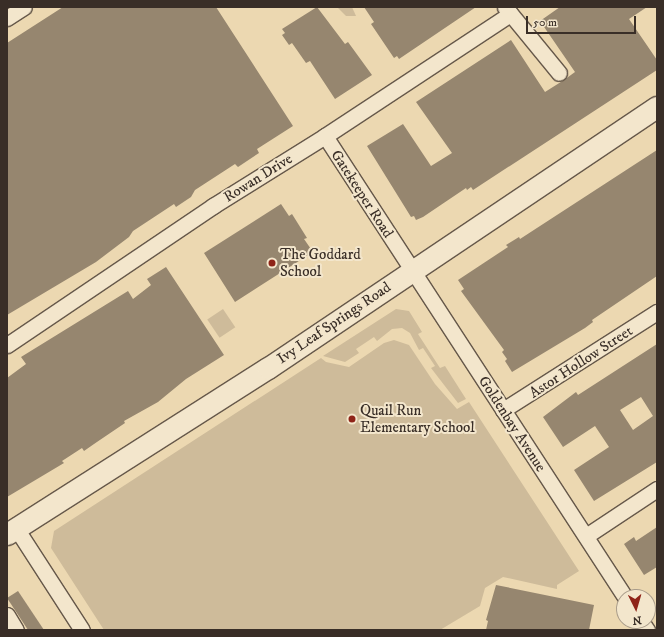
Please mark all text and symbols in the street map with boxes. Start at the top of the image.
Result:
scale bar [528,8,638,34]
text: 50 m [533,15,557,30]
street label: Gatekeeper Road [327,147,397,241]
street label: Rowan Drive [220,150,296,206]
place label: The Goddard School [280,245,361,280]
marker: The Goddard School [267,258,277,268]
street label: Ivy Leaf Springs Road [274,278,394,368]
street label: Astor Hollow Street [526,322,636,402]
street label: Goldenbay Avenue [474,373,550,475]
place label: Quail Run Elementary School [360,401,475,436]
marker: Quail Run Elementary School [347,414,357,424]
north arrow [616,589,656,629]
text: N [632,613,642,627]

